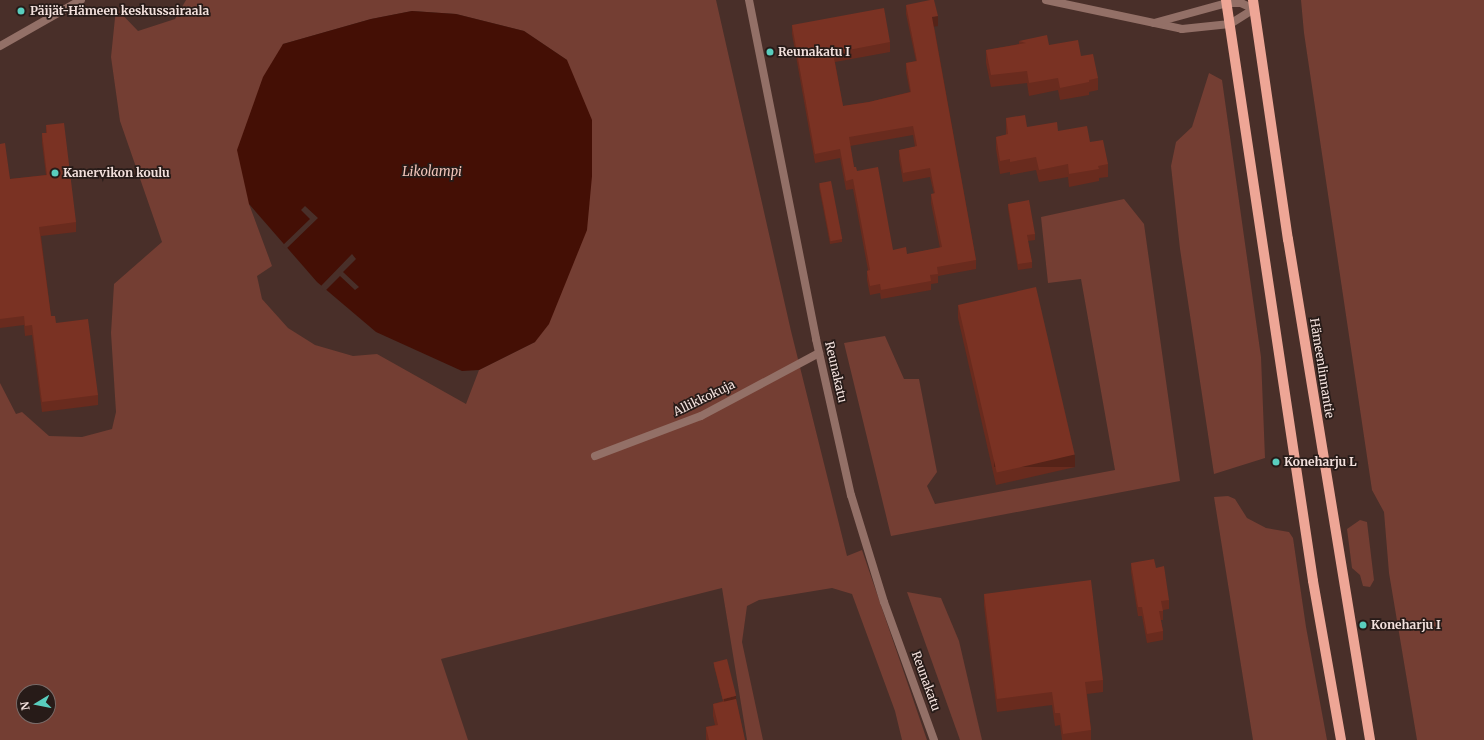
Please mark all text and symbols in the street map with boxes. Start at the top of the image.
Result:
place label: Päijät-Hämeen keskussairaala [30,4,209,18]
marker: Päijät-Hämeen keskussairaala [15,5,27,17]
place label: Reunakatu I [778,45,850,59]
marker: Reunakatu I [765,47,775,57]
water label: Likolampi [402,164,462,180]
place label: Kanervikon koulu [63,166,170,180]
marker: Kanervikon koulu [50,168,60,178]
street label: Hämeenlinnantie [1307,317,1337,419]
street label: Reunakatu [822,340,850,404]
street label: Allikkokuja [671,377,737,419]
place label: Koneharju L [1284,455,1357,469]
marker: Koneharju L [1271,457,1281,467]
place label: Koneharju I [1371,618,1441,632]
marker: Koneharju I [1358,620,1368,630]
street label: Reunakatu [909,649,943,713]
north arrow [16,684,56,724]
text: N [18,700,33,711]

